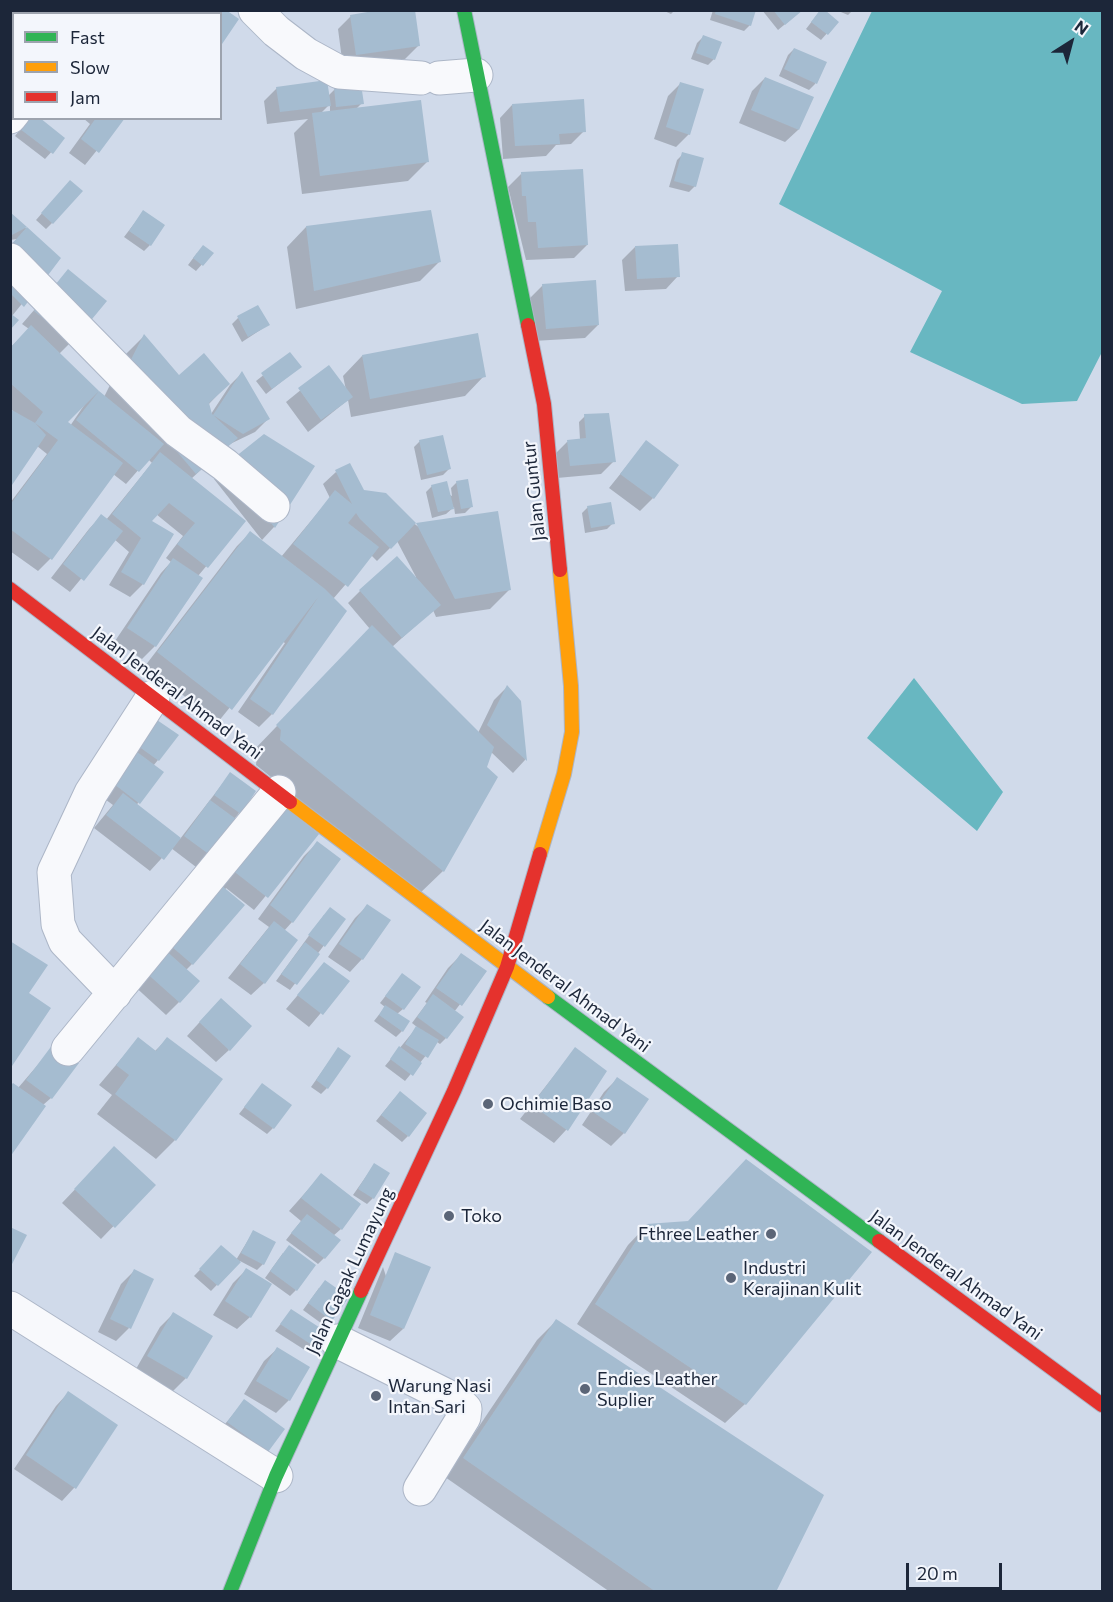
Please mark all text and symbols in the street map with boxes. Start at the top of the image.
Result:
legend [12,12,222,120]
north arrow [1041,12,1101,72]
text: N [1071,16,1092,38]
text: Fast [70,26,105,48]
text: Slow [70,56,110,78]
text: Jam [70,86,100,108]
street label: Jalan Guntur [518,440,550,542]
street label: Jalan Jenderal Ahmad Yani [88,622,266,764]
street label: Jalan Jenderal Ahmad Yani [476,915,654,1057]
place label: Ochimie Baso [500,1093,612,1115]
marker: Ochimie Baso [481,1097,495,1111]
street label: Jalan Gagak Lumayung [302,1184,398,1358]
place label: Toko [461,1205,502,1227]
street label: Jalan Jenderal Ahmad Yani [866,1205,1046,1345]
marker: Toko [442,1209,456,1223]
place label: Fthree Leather [638,1223,759,1245]
marker: Fthree Leather [764,1227,778,1241]
place label: Industri Kerajinan Kulit [743,1257,862,1300]
marker: Industri Kerajinan Kulit [724,1271,738,1285]
place label: Endies Leather Suplier [597,1368,718,1410]
place label: Warung Nasi Intan Sari [388,1375,491,1418]
marker: Endies Leather Suplier [578,1382,592,1396]
marker: Warung Nasi Intan Sari [369,1389,383,1403]
scale bar [909,1551,1005,1589]
text: 20 m [917,1562,958,1584]

